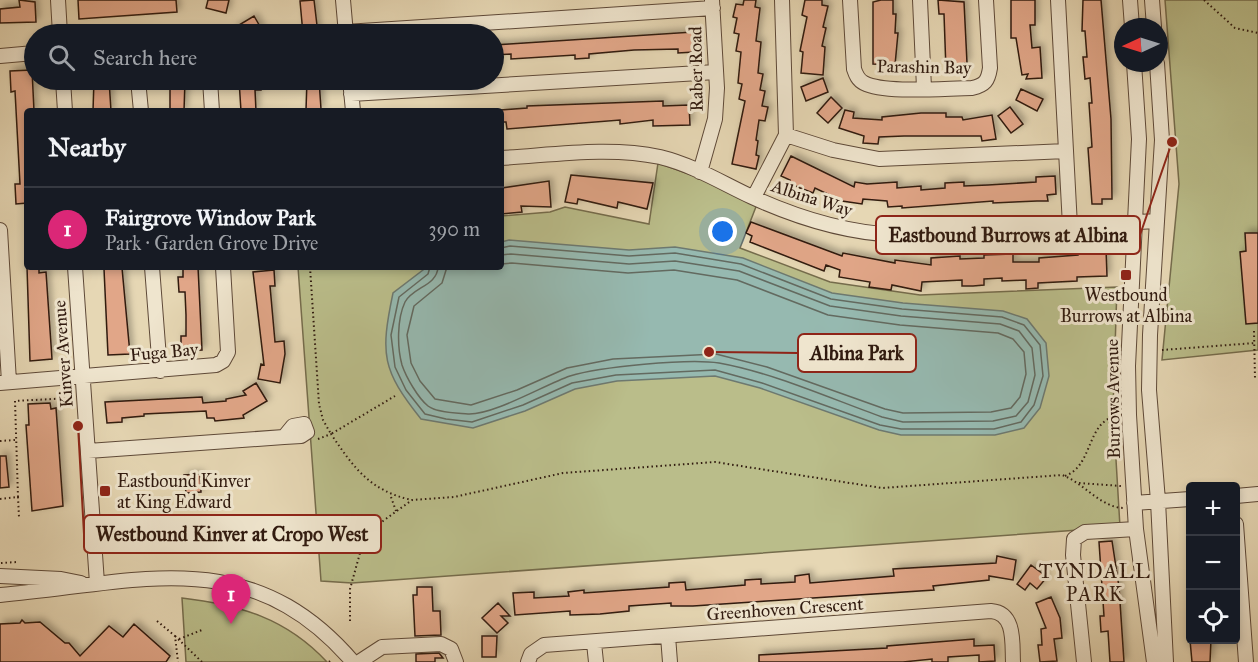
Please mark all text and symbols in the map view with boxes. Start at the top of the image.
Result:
north arrow [1114,18,1168,72]
search box [24,24,504,90]
street label: Raber Road [684,26,708,112]
icon: search [45,41,78,74]
text: Search here [93,44,197,71]
street label: Parashin Bay [876,55,972,79]
text: Nearby [48,131,126,163]
street label: Albina Way [768,174,856,222]
text: Fairgrove Window Park [105,204,316,231]
callout: Eastbound Burrows at Albina [876,216,1140,254]
text: 1 [64,217,71,241]
text: 390 m [429,217,480,241]
your location [708,217,737,246]
text: Eastbound Burrows at Albina [888,223,1128,247]
text: Park · Garden Grove Drive [105,231,318,255]
marker: Westbound Burrows at Albina [1119,268,1133,282]
place label: Westbound Burrows at Albina [1060,284,1192,327]
street label: Kinver Avenue [48,299,78,409]
callout: Albina Park [798,334,916,372]
street label: Fuga Bay [129,338,200,367]
street label: Burrows Avenue [1101,339,1125,459]
text: Albina Park [808,341,905,365]
place label: Eastbound Kinver at King Edward [117,470,251,514]
map controls [1186,482,1240,644]
button: + [1186,482,1240,536]
marker: Eastbound Kinver at King Edward [98,484,112,498]
callout: Westbound Kinver at Cropo West [84,515,381,553]
text: Westbound Kinver at Cropo West [96,522,369,547]
button: − [1186,536,1240,590]
district label: TYNDALL PARK [1039,559,1151,606]
pin: 1 [212,574,250,624]
button: locate [1186,590,1240,644]
street label: Greenhoven Crescent [706,593,865,625]

